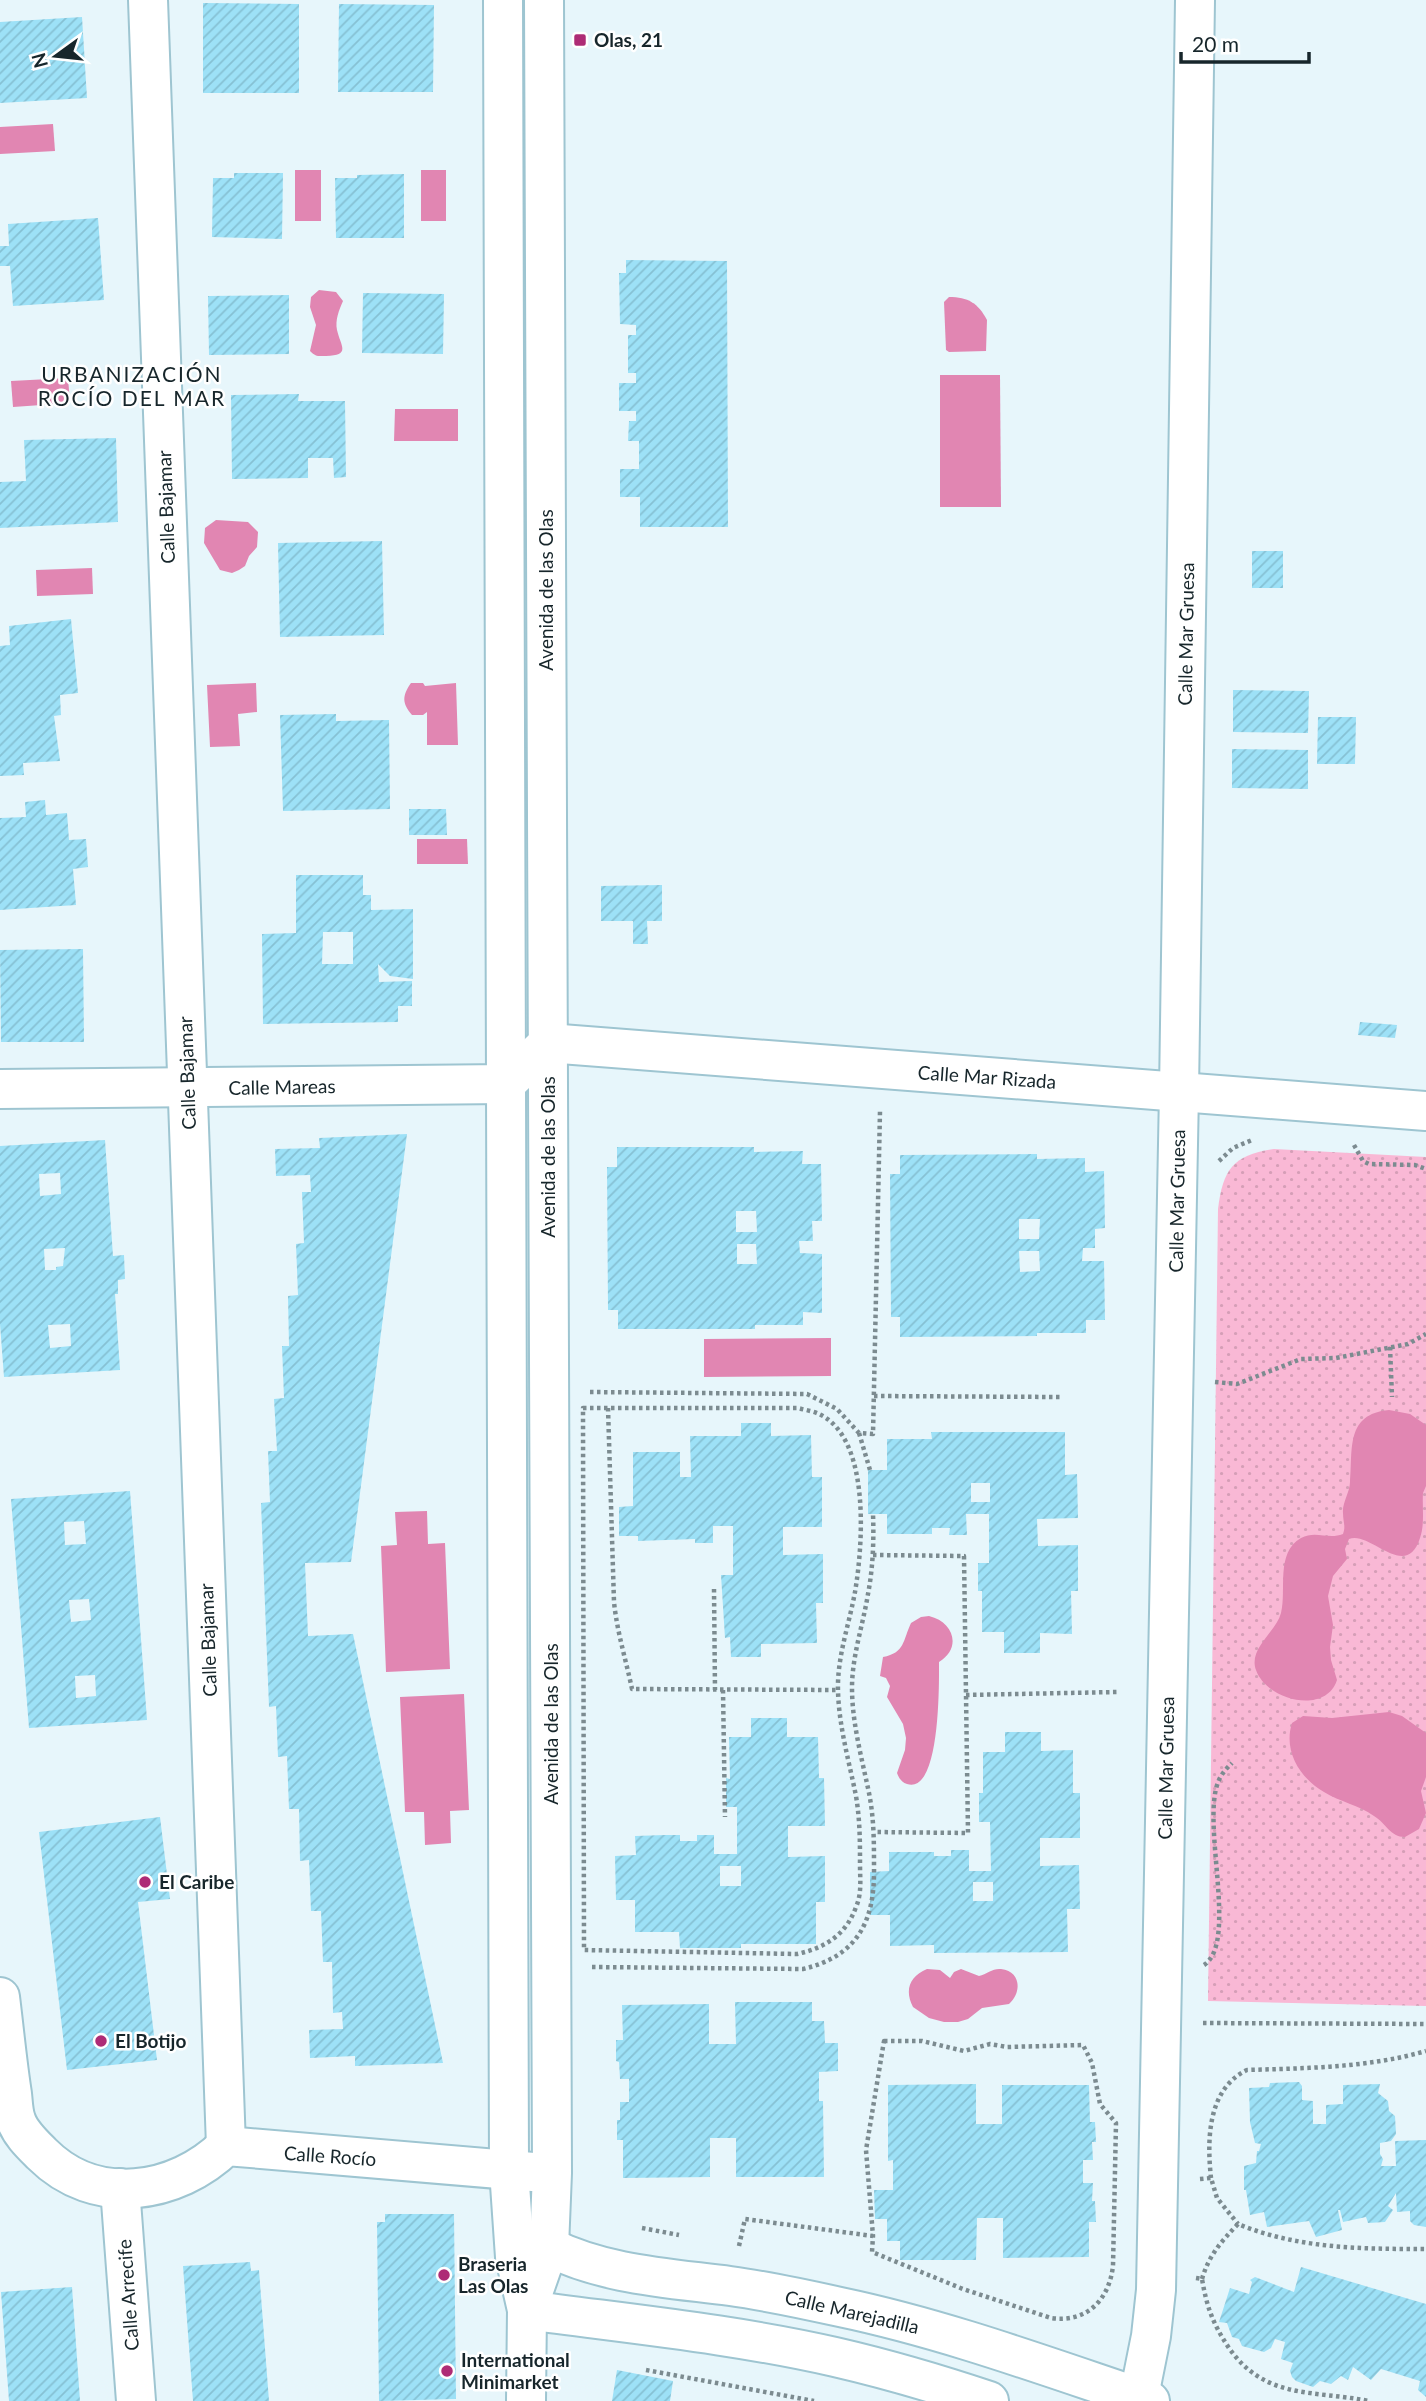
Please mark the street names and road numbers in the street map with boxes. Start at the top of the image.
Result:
street label: Calle Bajamar [152,450,179,564]
street label: Avenida de las Olas [534,509,557,671]
street label: Calle Mar Gruesa [1173,562,1198,706]
street label: Calle Bajamar [173,1016,200,1130]
street label: Calle Mar Rizada [917,1060,1057,1093]
street label: Calle Mareas [228,1074,336,1099]
street label: Avenida de las Olas [536,1076,559,1238]
street label: Calle Mar Gruesa [1164,1129,1189,1273]
street label: Calle Bajamar [194,1583,221,1697]
street label: Avenida de las Olas [539,1643,562,1805]
street label: Calle Mar Gruesa [1153,1696,1178,1840]
street label: Calle Rocío [283,2141,377,2170]
street label: Calle Arrecife [112,2239,143,2352]
street label: Calle Marejadilla [783,2285,921,2338]

